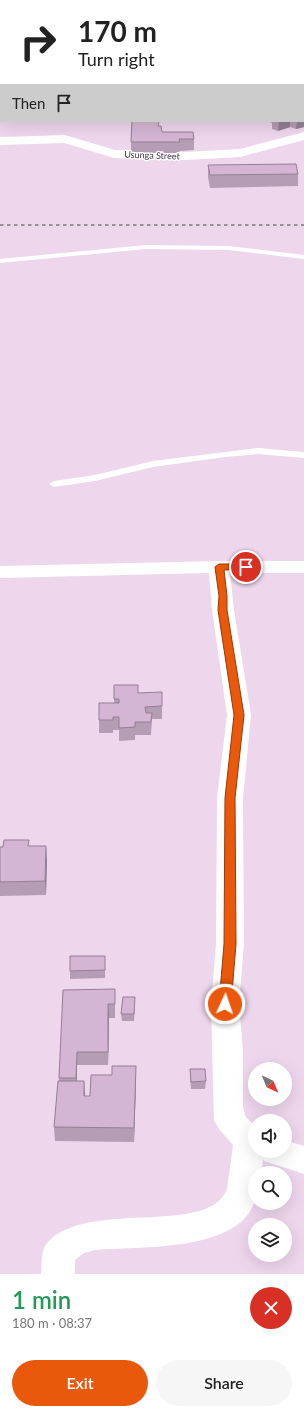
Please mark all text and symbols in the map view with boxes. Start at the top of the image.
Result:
text: 170 m [78,14,157,48]
icon: right [12,16,64,68]
text: Turn right [78,48,155,70]
icon: arrive [53,92,75,114]
text: Then [12,94,45,112]
street label: Usunga Street [124,149,181,161]
pin [229,550,263,584]
icon: arrive [235,556,257,578]
position arrow [204,983,246,1025]
north arrow [248,1062,292,1106]
map controls [248,1062,292,1262]
button: sound [248,1114,292,1158]
button: search [248,1166,292,1210]
button: layers [248,1218,292,1262]
text: 1 min [12,1285,71,1314]
button: close [250,1287,292,1329]
text: 180 m · 08:37 [12,1315,92,1331]
button: Exit [12,1360,148,1406]
button: Share [156,1360,292,1406]

